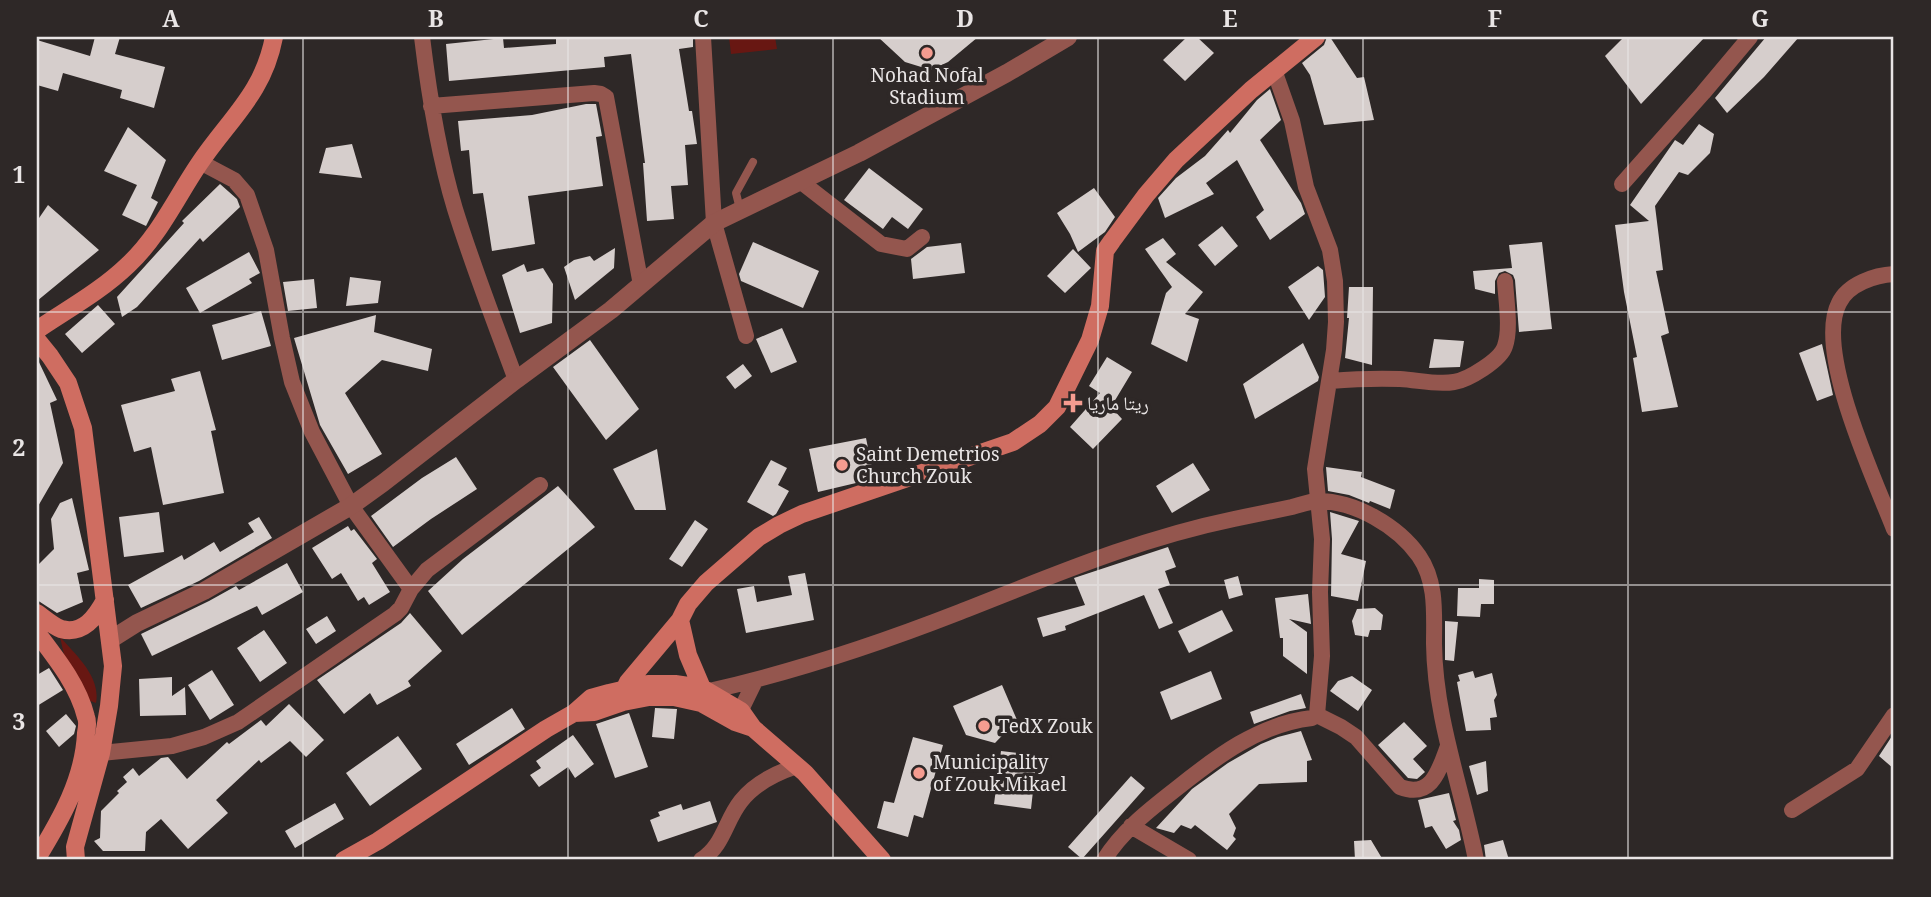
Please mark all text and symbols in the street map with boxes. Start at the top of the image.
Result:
text: A [162,2,180,42]
text: B [428,2,444,42]
text: C [693,2,709,42]
text: D [956,2,974,42]
text: E [1222,2,1238,42]
text: F [1488,2,1502,42]
text: G [1751,2,1769,42]
marker: Nohad Nofal Stadium [919,45,935,61]
place label: Nohad Nofal Stadium [870,62,984,116]
text: 1 [13,158,25,198]
place label: ريتا ماريا [1087,390,1149,422]
marker: ريتا ماريا [1065,395,1081,411]
text: 2 [13,431,25,471]
place label: Saint Demetrios Church Zouk [856,441,1000,495]
marker: Saint Demetrios Church Zouk [834,457,850,473]
text: 3 [13,705,25,745]
place label: TedX Zouk [998,713,1094,745]
marker: TedX Zouk [976,718,992,734]
place label: Municipality of Zouk Mikael [933,749,1067,803]
marker: Municipality of Zouk Mikael [911,765,927,781]

